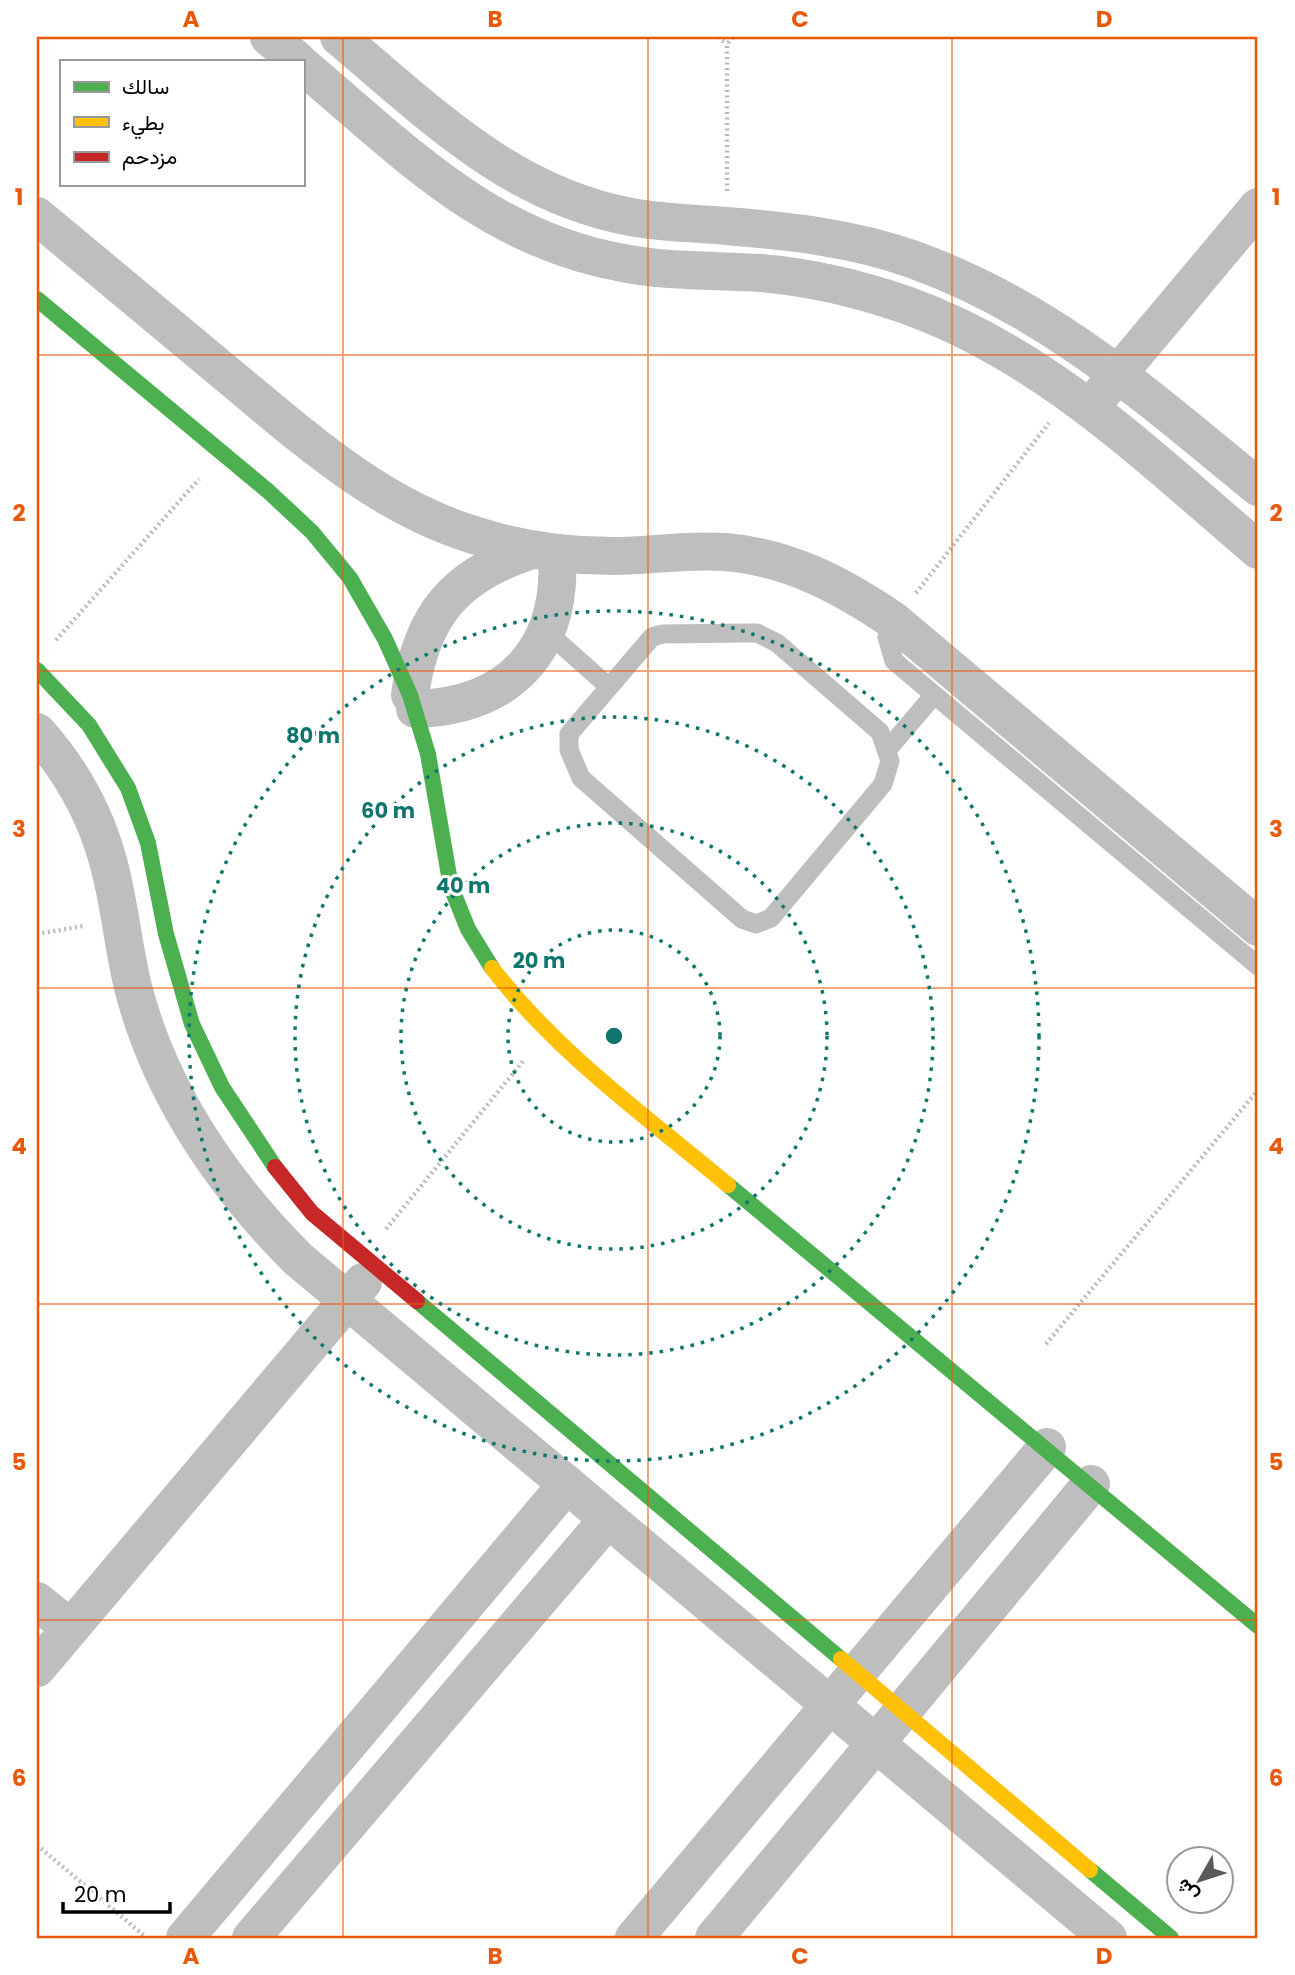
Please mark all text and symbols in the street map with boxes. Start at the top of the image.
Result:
text: A [183,3,200,35]
text: B [487,3,503,35]
text: C [791,3,809,35]
text: D [1096,3,1112,35]
legend [60,60,304,186]
text: سالك [122,72,169,101]
text: بطيء [122,108,165,140]
text: مزدحم [122,142,177,171]
text: 1 [15,181,23,213]
text: 1 [1272,181,1280,213]
text: 2 [12,497,26,529]
text: 2 [1269,497,1283,529]
text: 80 m [286,721,340,750]
text: 60 m [361,796,415,825]
text: 3 [12,813,26,845]
text: 3 [1269,813,1283,845]
text: 40 m [436,871,490,900]
text: 20 m [513,946,565,975]
centre of rings [602,1024,626,1048]
text: 4 [11,1130,27,1162]
text: 4 [1268,1130,1284,1162]
text: 5 [12,1446,26,1478]
text: 5 [1269,1446,1283,1478]
text: 6 [12,1762,26,1794]
text: 6 [1269,1762,1283,1794]
north arrow [1166,1846,1236,1916]
scale bar [63,1870,170,1914]
text: ش [1169,1873,1205,1908]
text: 20 m [74,1880,127,1909]
text: A [183,1940,200,1972]
text: B [487,1940,503,1972]
text: C [791,1940,809,1972]
text: D [1096,1940,1112,1972]

